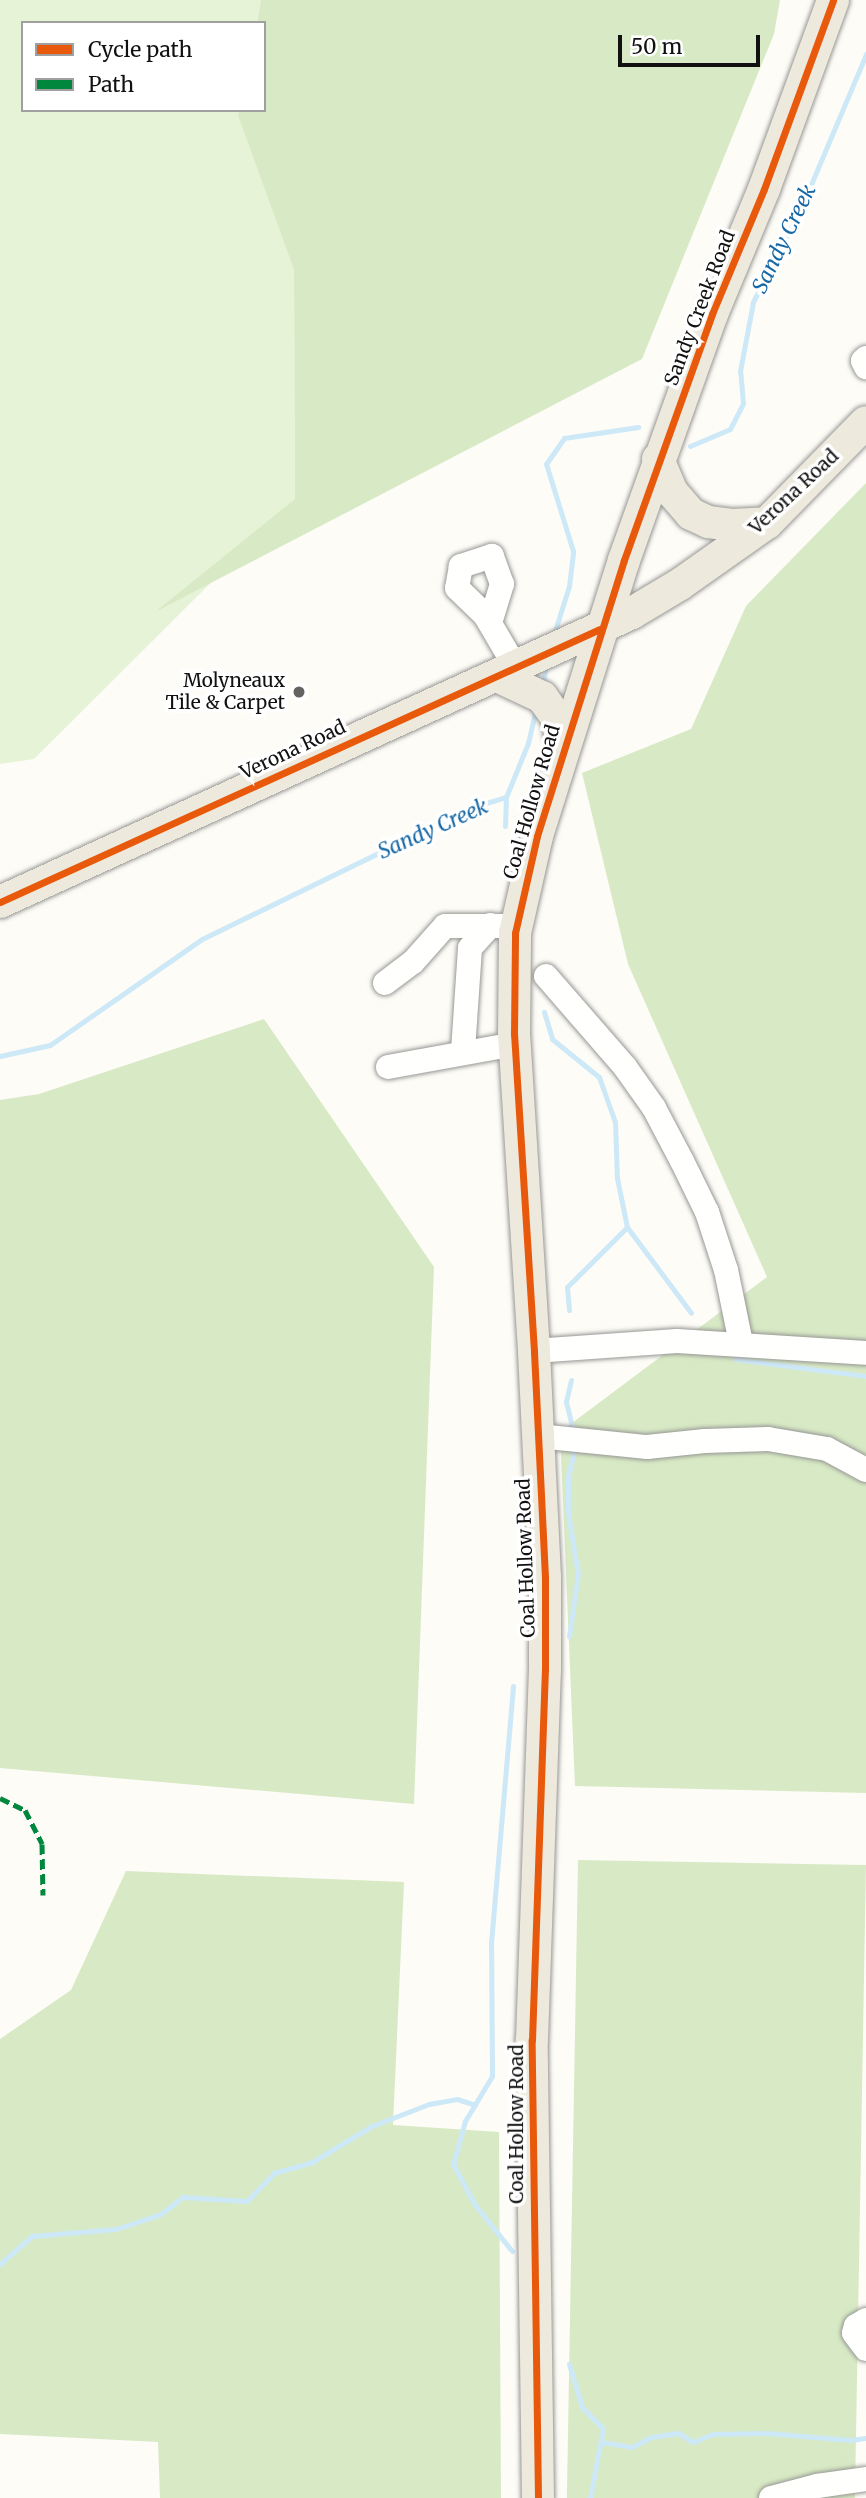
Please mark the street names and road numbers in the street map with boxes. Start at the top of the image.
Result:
street label: Sandy Creek Road [660,227,740,389]
street label: Verona Road [745,445,843,539]
street label: Verona Road [237,716,349,784]
street label: Coal Hollow Road [499,722,565,882]
street label: Coal Hollow Road [512,1478,540,1638]
street label: Coal Hollow Road [506,2044,528,2204]

